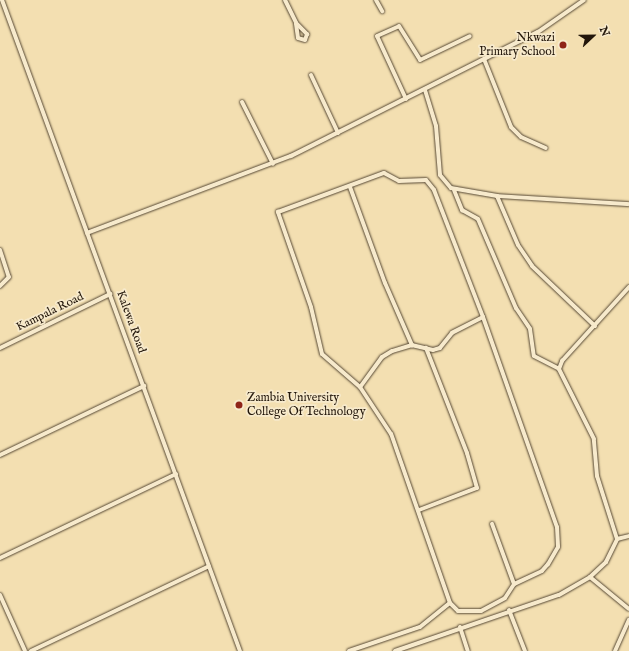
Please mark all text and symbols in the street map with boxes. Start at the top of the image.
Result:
north arrow [573,16,613,56]
text: N [596,24,612,39]
place label: Nkwazi Primary School [479,31,555,59]
marker: Nkwazi Primary School [558,40,568,50]
street label: Kalewa Road [113,289,149,355]
street label: Kampala Road [14,290,86,334]
place label: Zambia University College Of Technology [247,391,366,419]
marker: Zambia University College Of Technology [234,400,244,410]

